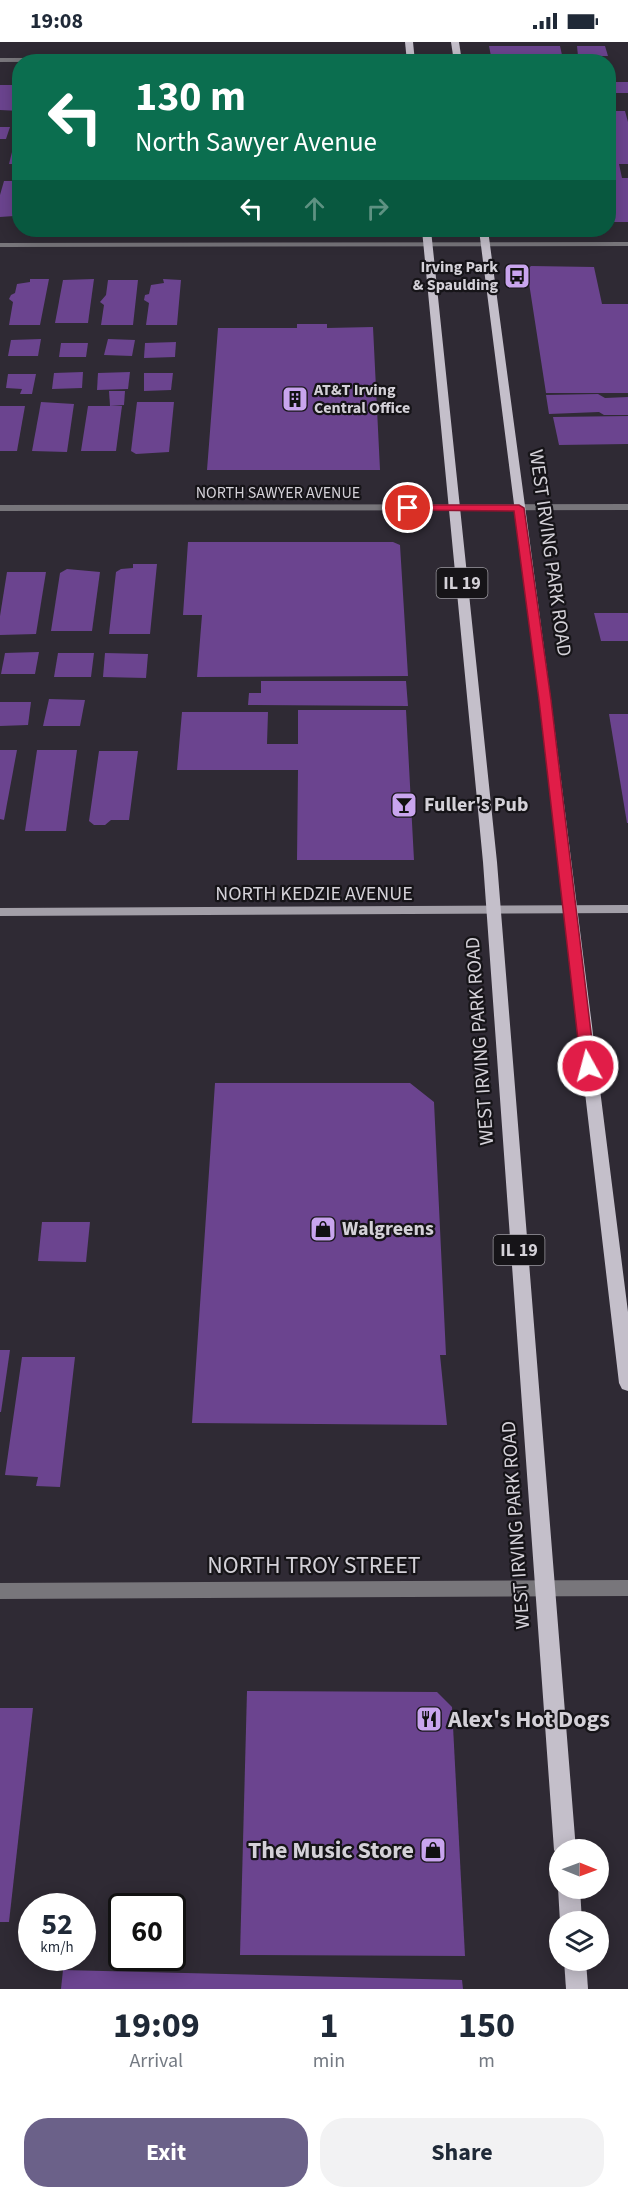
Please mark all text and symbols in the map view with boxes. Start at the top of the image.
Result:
text: 19:08 [30,5,83,37]
text: 130 m [135,67,246,127]
icon: left [36,78,114,156]
text: North Sawyer Avenue [135,123,377,162]
icon: left [235,192,268,225]
icon: ahead [298,192,331,225]
icon: right [361,192,394,225]
place label: Irving Park & Spaulding [413,256,498,296]
bus stop icon: Irving Park & Spaulding [502,261,532,291]
place label: AT&T Irving Central Office [313,379,410,419]
building icon: AT&T Irving Central Office [280,384,310,414]
street label: WEST IRVING PARK ROAD [522,448,578,658]
street label: NORTH SAWYER AVENUE [196,482,360,504]
pin [382,482,433,533]
icon: arrive [391,491,424,524]
road number: IL 19 [436,568,488,598]
bar icon: Fuller's Pub [389,790,419,820]
place label: Fuller's Pub [424,791,528,819]
street label: NORTH KEDZIE AVENUE [215,880,413,908]
street label: WEST IRVING PARK ROAD [459,936,501,1146]
position arrow [556,1034,620,1098]
shop icon: Walgreens [308,1214,338,1244]
place label: Walgreens [342,1215,434,1243]
road number: IL 19 [494,1235,544,1265]
street label: WEST IRVING PARK ROAD [495,1420,537,1630]
street label: NORTH TROY STREET [207,1548,421,1583]
place label: Alex's Hot Dogs [447,1702,610,1737]
restaurant icon: Alex's Hot Dogs [414,1704,444,1734]
place label: The Music Store [248,1833,414,1868]
shop icon: The Music Store [418,1835,448,1865]
north arrow [549,1839,609,1899]
map controls [549,1839,609,1971]
speed limit sign: 60 [108,1893,186,1971]
text: 52 [41,1903,73,1946]
button: layers [549,1911,609,1971]
text: km/h [40,1937,74,1958]
text: 19:09 [113,2000,200,2051]
text: 1 [319,2000,338,2051]
text: 150 [458,2000,515,2051]
text: Arrival [129,2047,183,2075]
text: min [313,2047,345,2075]
text: m [478,2047,495,2075]
button: Exit [24,2118,308,2187]
button: Share [320,2118,604,2187]

